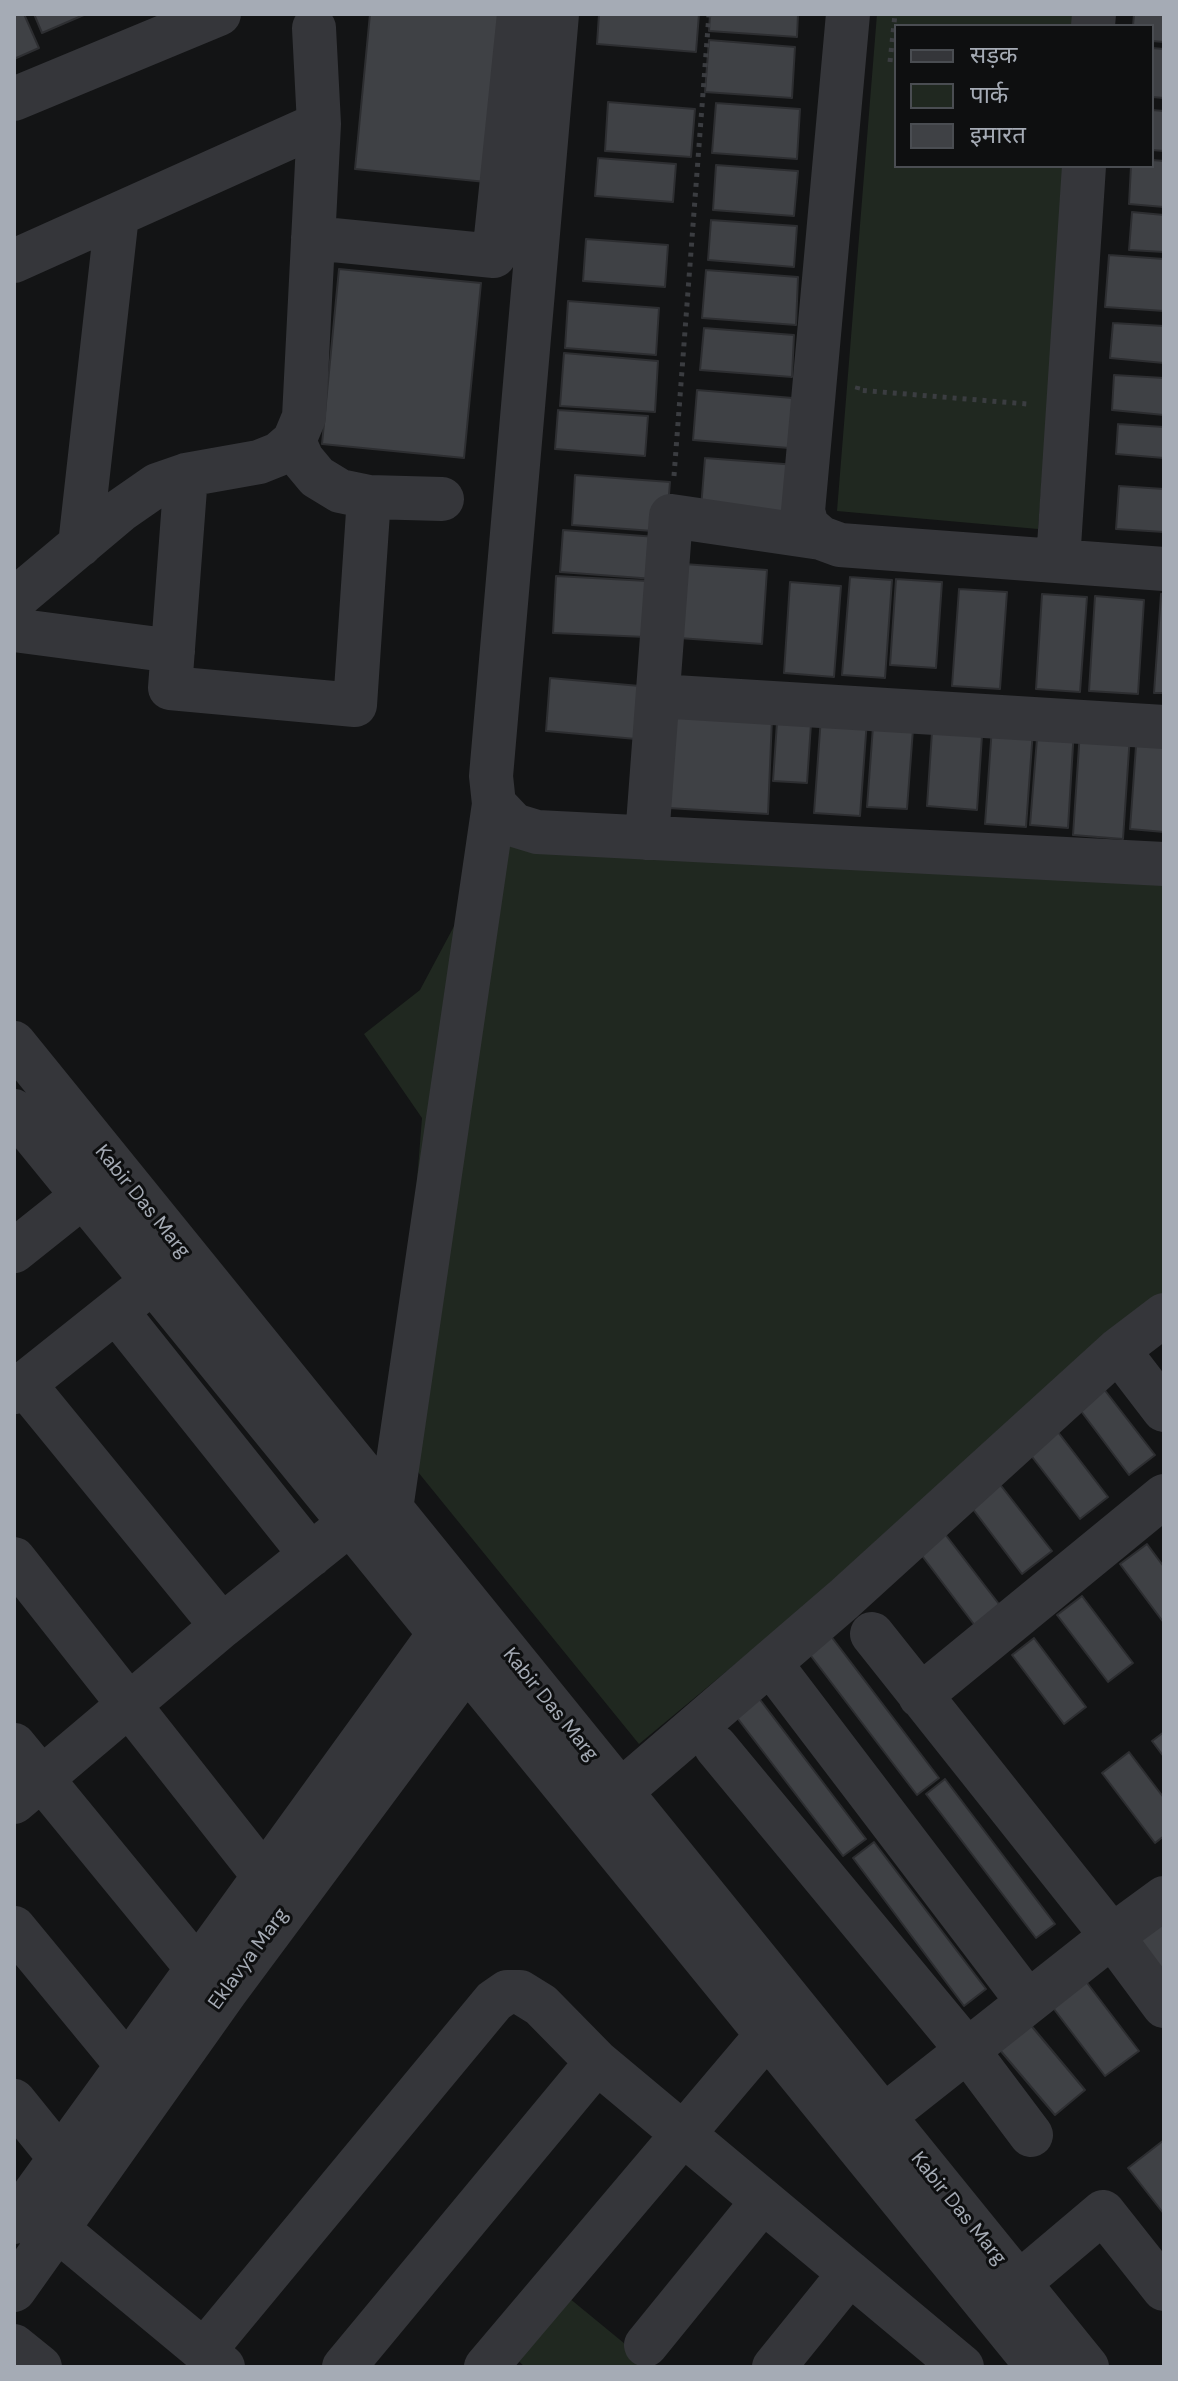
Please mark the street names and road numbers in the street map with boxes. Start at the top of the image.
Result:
street label: Kabir Das Marg [89,1141,195,1263]
street label: Kabir Das Marg [497,1644,603,1766]
street label: Eklavya Marg [204,1904,294,2014]
street label: Kabir Das Marg [905,2148,1011,2270]

